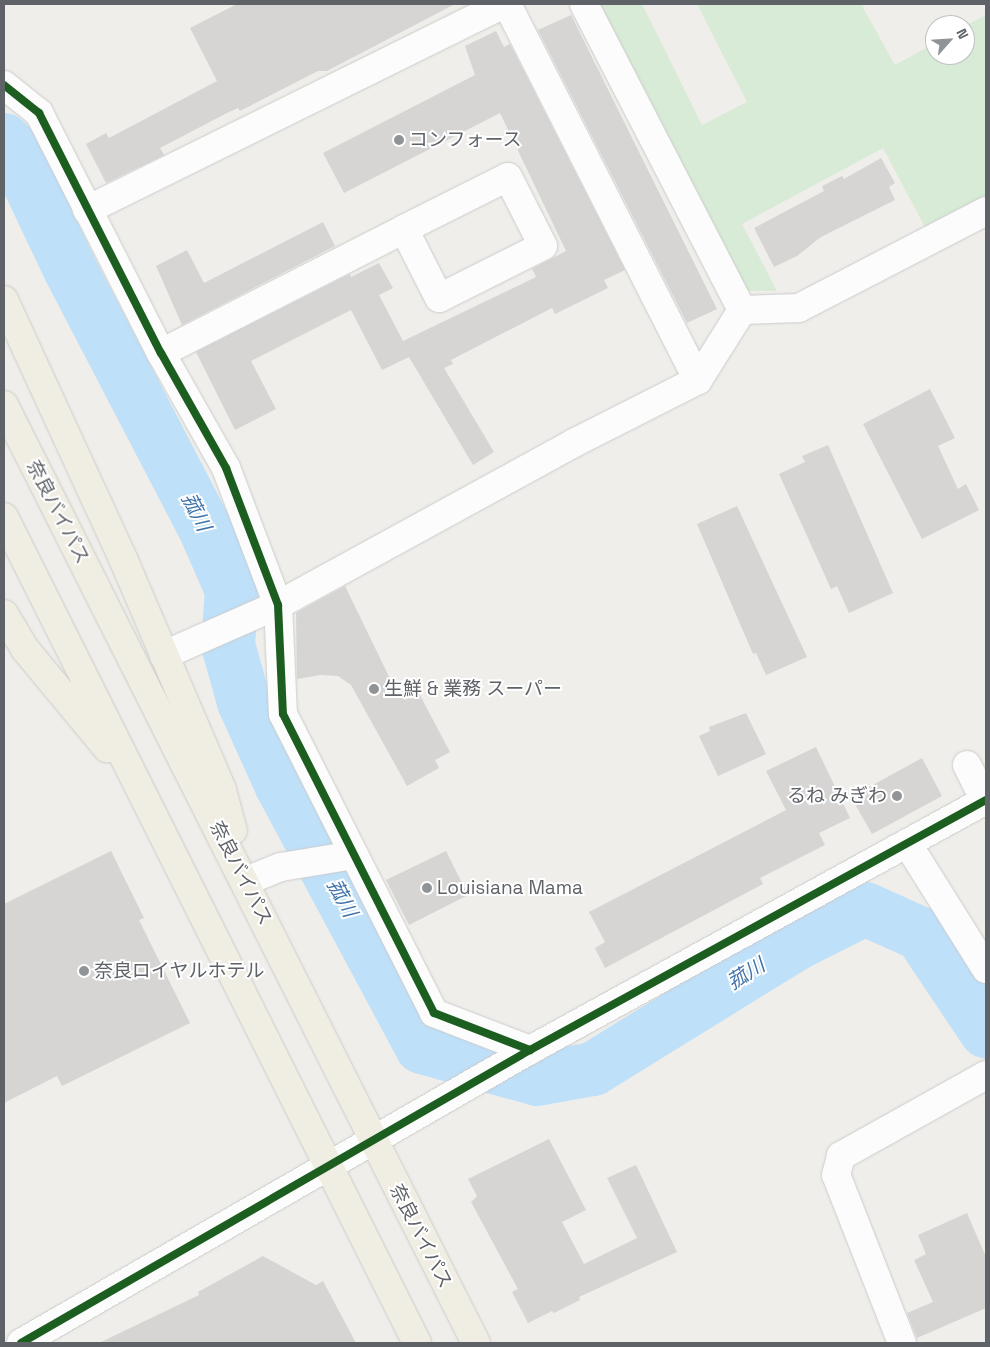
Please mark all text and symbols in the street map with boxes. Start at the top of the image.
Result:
north arrow [925,15,975,65]
text: N [952,26,973,42]
place label: コンフォース [409,129,523,151]
marker: コンフォース [393,134,405,146]
street label: 奈良バイパス [22,456,94,568]
water label: 菰川 [176,489,216,535]
place label: 生鮮 & 業務 スーパー [384,678,562,700]
marker: 生鮮 & 業務 スーパー [368,683,380,695]
place label: るね みぎわ [787,785,887,807]
marker: るね みぎわ [891,790,903,802]
street label: 奈良バイパス [205,817,277,929]
water label: 菰川 [322,875,362,921]
place label: Louisiana Mama [437,877,583,899]
marker: Louisiana Mama [421,882,433,894]
water label: 菰川 [723,953,769,995]
place label: 奈良ロイヤルホテル [94,960,265,982]
marker: 奈良ロイヤルホテル [78,965,90,977]
street label: 奈良バイパス [385,1180,457,1292]

